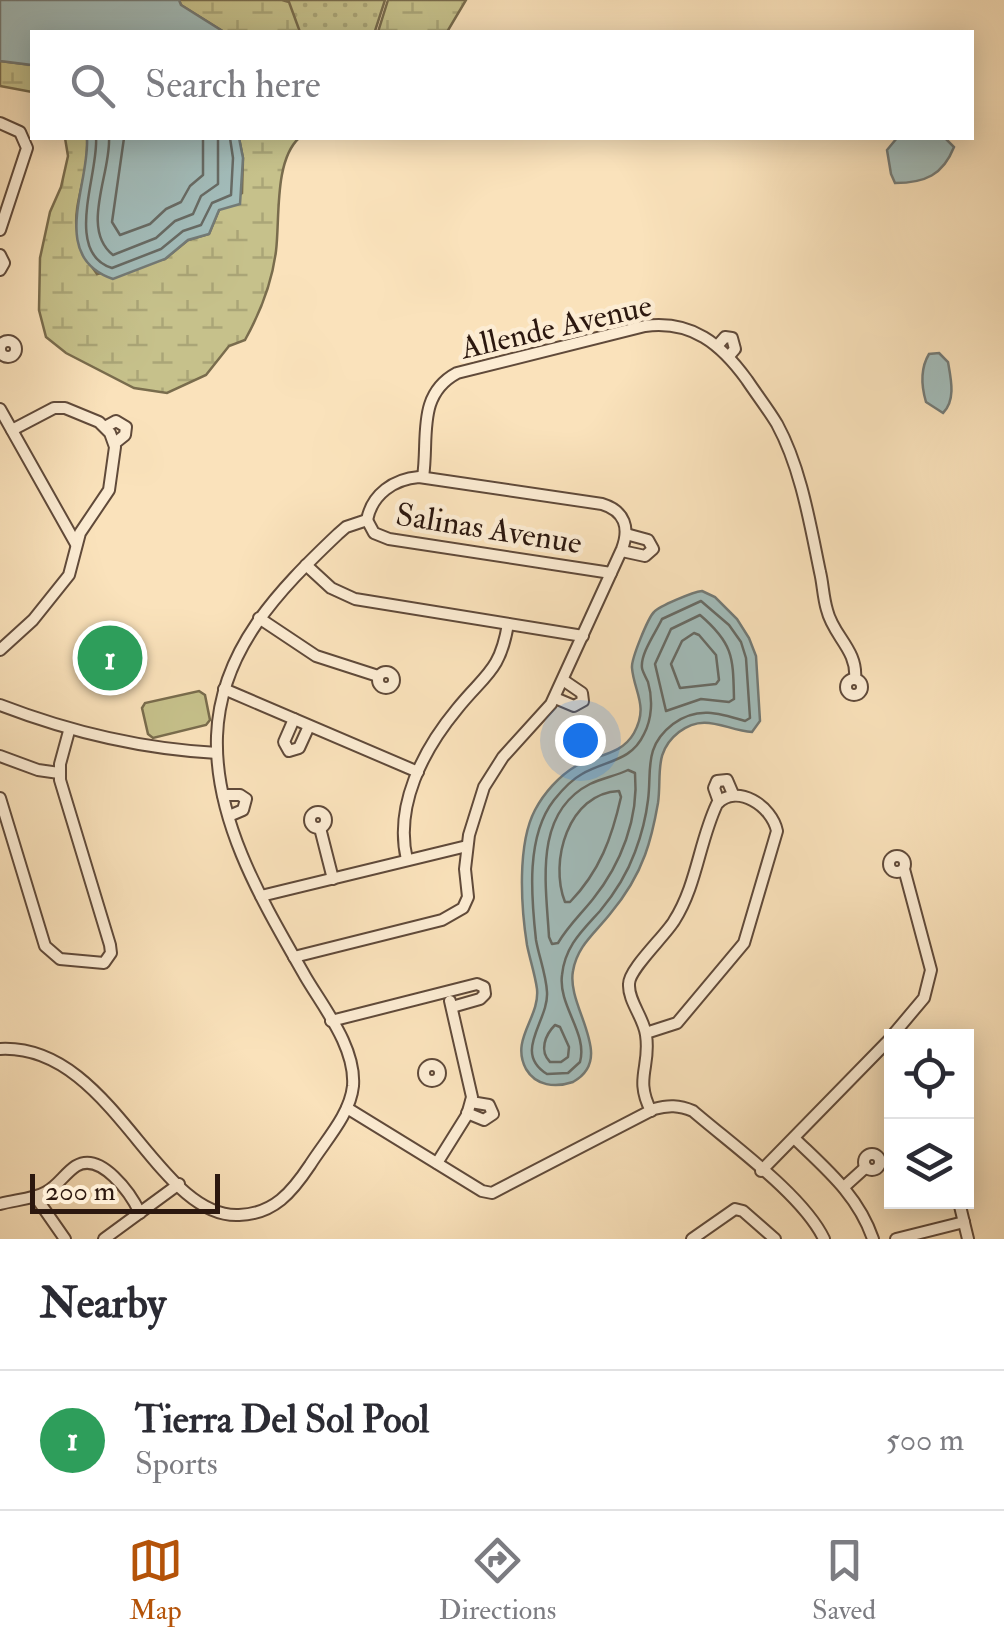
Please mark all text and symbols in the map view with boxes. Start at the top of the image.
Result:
search box [30,30,974,140]
icon: search [65,58,120,113]
text: Search here [145,61,321,109]
street label: Allende Avenue [456,286,656,369]
street label: Salinas Avenue [393,495,585,563]
pin: 1 [78,620,142,696]
your location [555,715,606,766]
map controls [884,1029,974,1209]
button: locate [884,1029,974,1119]
button: layers [884,1119,974,1209]
scale bar [30,1169,220,1214]
text: 200 m [45,1174,116,1209]
text: Nearby [40,1278,166,1330]
text: Tierra Del Sol Pool [135,1396,429,1444]
text: 1 [67,1420,78,1460]
text: 500 m [886,1420,964,1460]
text: Sports [135,1444,218,1484]
tab: Map [128,1533,183,1628]
tab: Directions [439,1533,556,1628]
tab: Saved [812,1533,876,1628]

